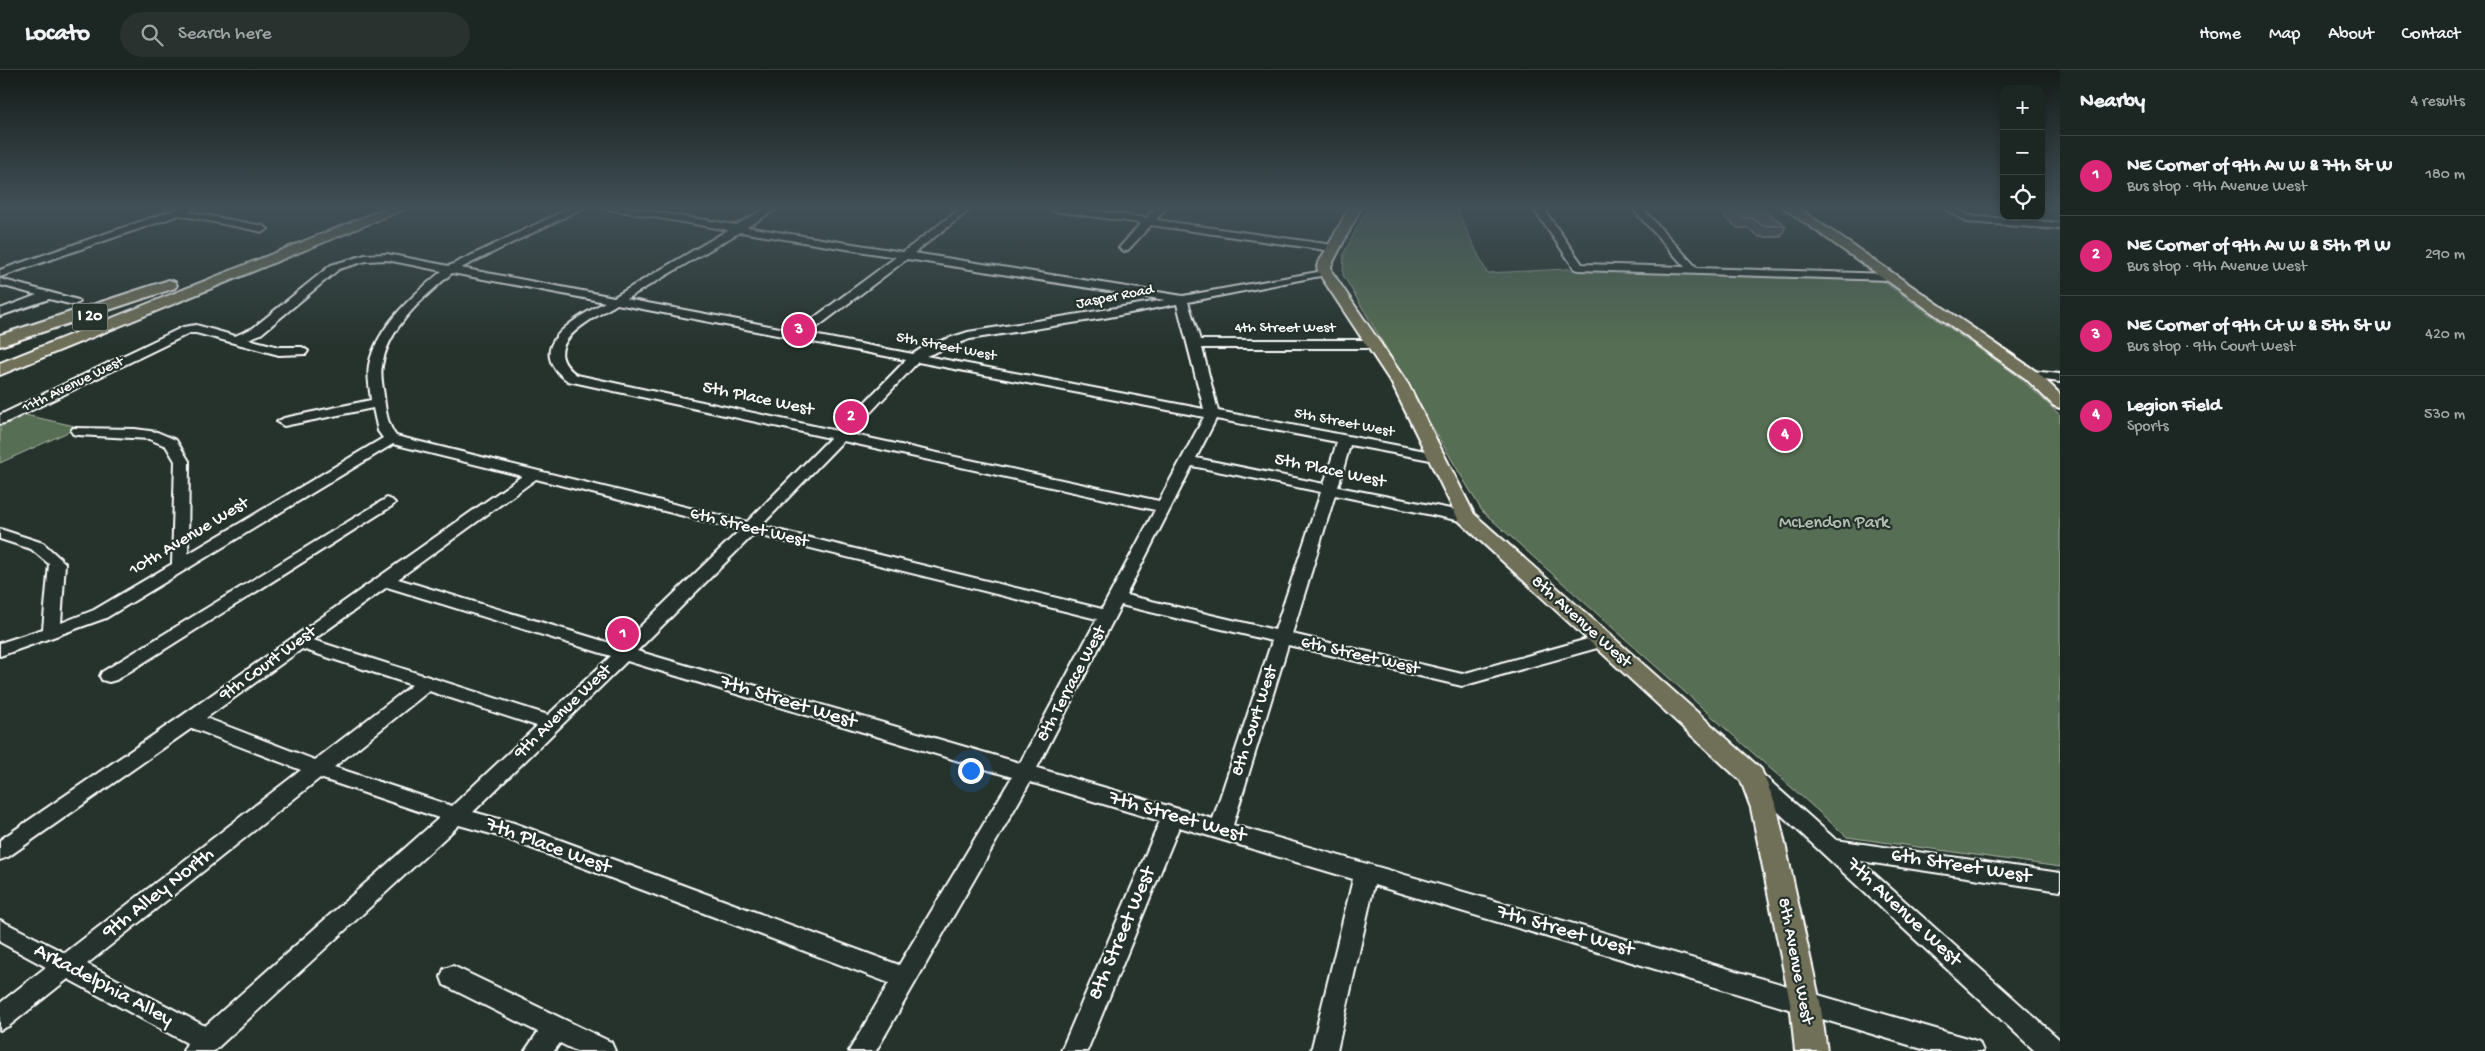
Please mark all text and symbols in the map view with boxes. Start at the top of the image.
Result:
search box [120,12,470,57]
text: Locato [25,20,90,49]
icon: search [138,21,166,49]
text: Search here [178,23,272,46]
text: Home [2199,24,2241,45]
text: Map [2269,24,2300,45]
text: About [2328,24,2374,45]
text: Contact [2402,24,2460,45]
map controls [2000,85,2045,220]
button: + [2000,85,2045,130]
text: Nearby [2080,90,2145,115]
text: 4 results [2410,93,2465,112]
button: − [2000,130,2045,175]
text: NE Corner of 9th Av W & 7th St W [2127,155,2392,178]
text: 1 [2093,166,2099,185]
text: 180 m [2426,166,2465,185]
button: locate [2000,175,2045,220]
text: Bus stop · 9th Avenue West [2127,178,2307,197]
text: NE Corner of 9th Av W & 5th Pl W [2127,235,2391,258]
text: 2 [2092,246,2100,265]
text: 290 m [2425,246,2465,265]
text: Bus stop · 9th Avenue West [2127,258,2307,277]
street label: Jasper Road [1075,280,1156,313]
road number: I 20 [72,303,108,330]
pin: 3 [783,311,815,349]
text: NE Corner of 9th Ct W & 5th St W [2127,315,2391,338]
street label: 4th Street West [1235,319,1337,337]
text: 3 [2092,326,2100,345]
text: 420 m [2425,326,2465,345]
street label: 5th Street West [895,328,999,366]
text: Bus stop · 9th Court West [2127,338,2295,357]
street label: 11th Avenue West [18,352,128,418]
street label: 5th Place West [701,377,817,421]
text: Legion Field [2127,395,2221,418]
pin: 2 [835,398,867,436]
street label: 5th Street West [1293,404,1397,442]
text: 4 [2092,406,2100,425]
text: 530 m [2424,406,2465,425]
pin: 4 [1769,416,1801,454]
text: Sports [2127,418,2169,437]
street label: 5th Place West [1273,449,1389,493]
street label: 10th Avenue West [125,492,254,581]
street label: 6th Street West [688,503,812,553]
park label: McLendon Park [1779,513,1891,534]
street label: 8th Avenue West [1526,571,1637,674]
pin: 1 [607,615,639,653]
street label: 9th Court West [215,621,322,707]
street label: 8th Terrace West [1033,621,1112,746]
street label: 6th Street West [1299,632,1423,680]
street label: 9th Avenue West [509,659,617,764]
street label: 8th Court West [1227,661,1283,779]
street label: 7th Street West [716,670,862,736]
your location [958,758,984,784]
street label: 7th Street West [1104,786,1251,850]
street label: 7th Place West [481,812,616,882]
street label: 9th Alley North [97,843,220,946]
street label: 6th Street West [1889,844,2035,891]
street label: 7th Avenue West [1839,852,1968,975]
street label: 8th Street West [1084,861,1163,1004]
street label: 8th Avenue West [1772,896,1818,1027]
street label: 7th Street West [1492,900,1639,964]
street label: Arkadelphia Alley [29,939,177,1033]

